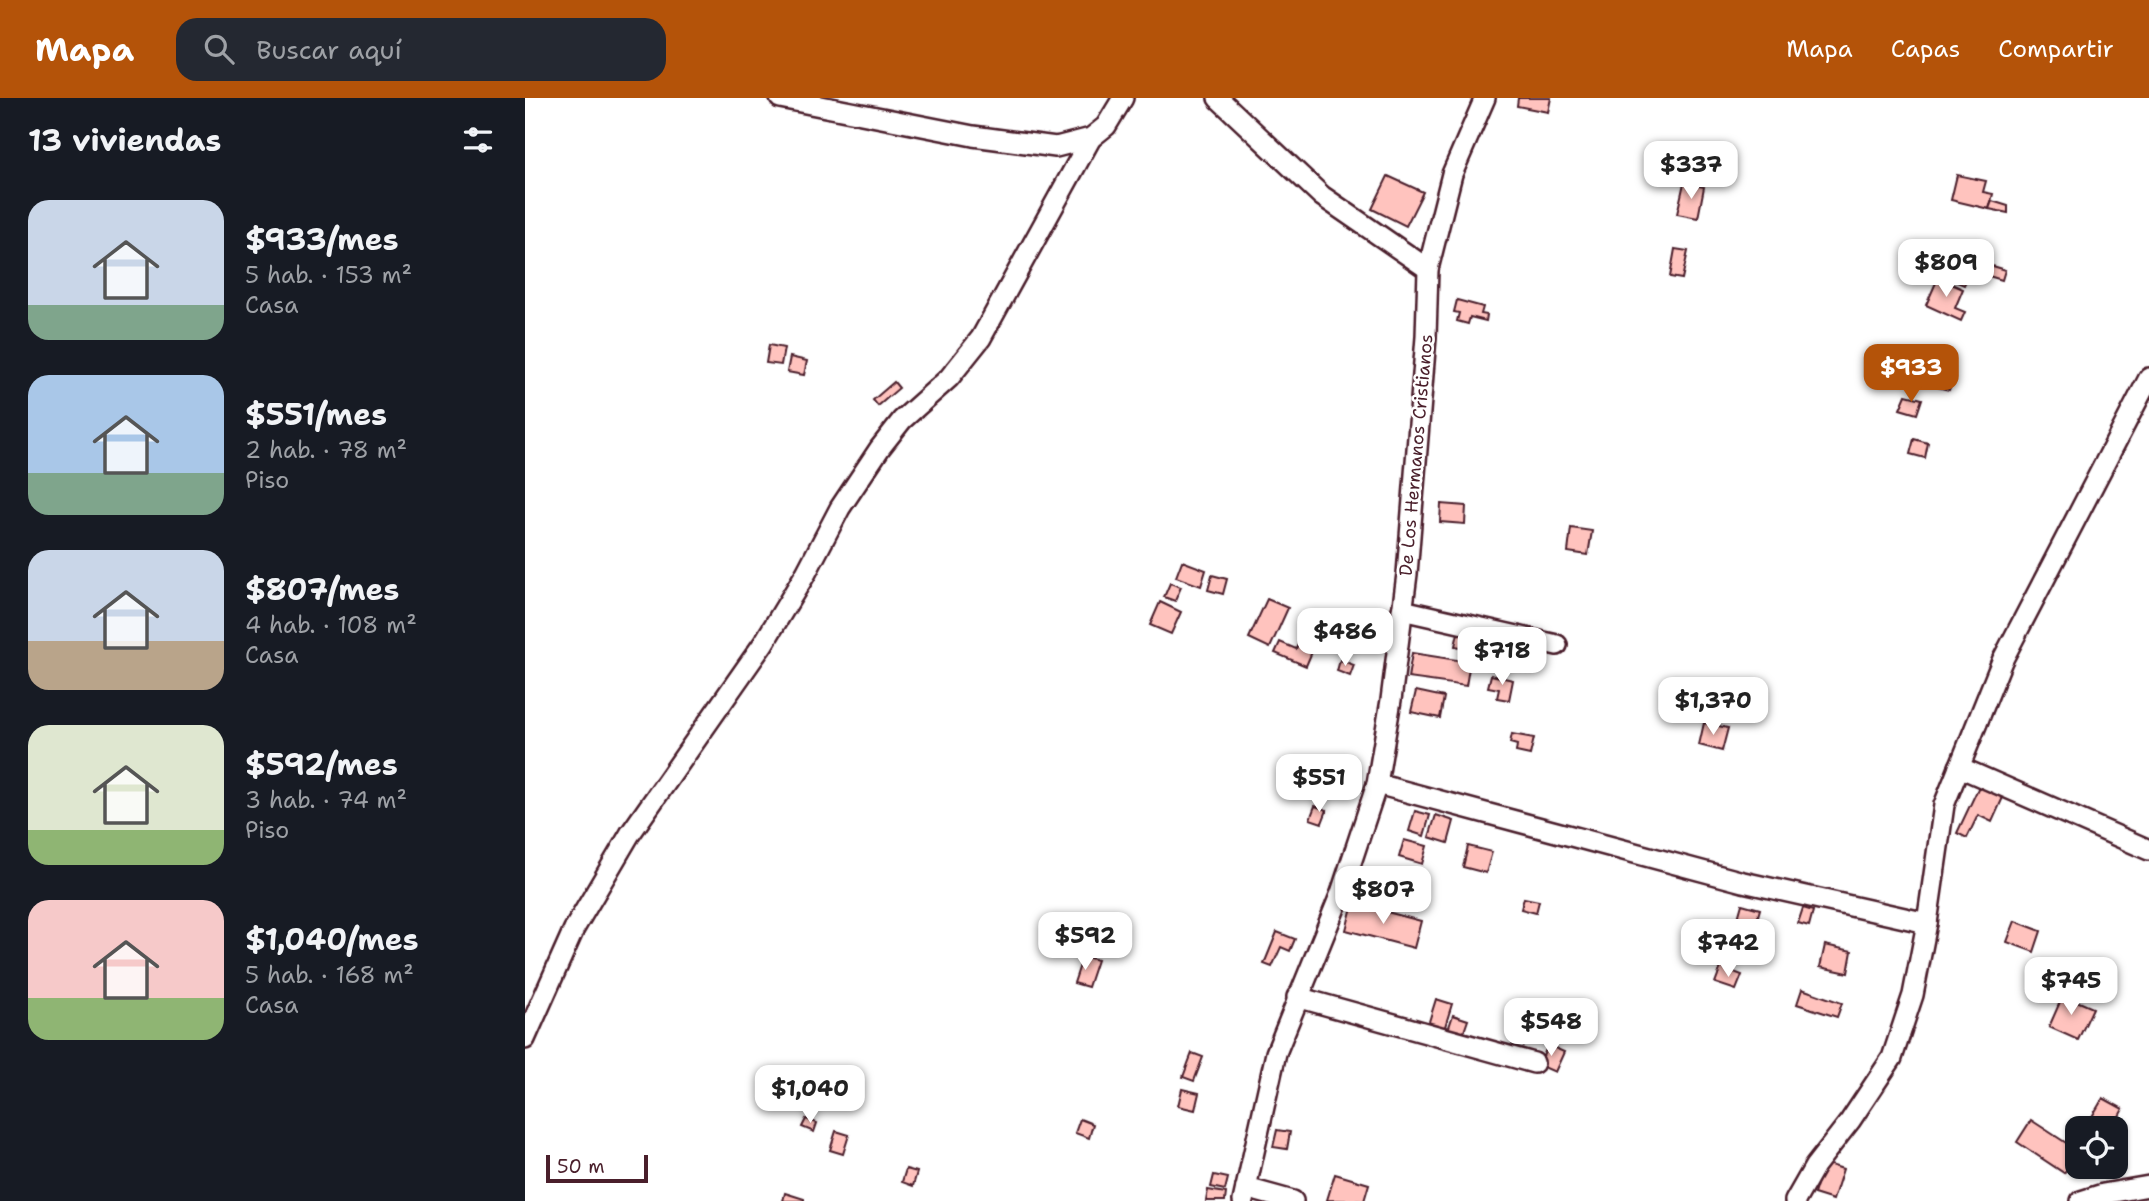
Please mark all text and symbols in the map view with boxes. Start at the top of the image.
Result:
search box [176,18,666,81]
text: Mapa [35,27,134,72]
icon: search [200,30,238,68]
text: Buscar aquí [256,32,402,67]
text: Mapa [1786,33,1853,65]
text: Capas [1891,33,1960,65]
text: Compartir [1998,33,2114,65]
text: 13 viviendas [28,120,221,161]
icon: filters [459,121,497,159]
pin: $337 [1650,141,1732,201]
text: $337 [1660,149,1722,179]
text: $933/mes [245,219,399,260]
icon: home [84,228,168,312]
pin: $809 [1905,240,1987,299]
text: $809 [1914,247,1978,277]
text: 5 hab. · 153 m² [245,260,412,290]
text: Casa [245,290,298,320]
street label: De Los Hermanos Cristianos [1393,333,1439,577]
pin: $933 [1870,344,1952,404]
text: $933 [1880,352,1942,382]
text: $551/mes [245,394,387,435]
icon: home [84,403,168,487]
text: 2 hab. · 78 m² [245,435,407,465]
text: Piso [245,465,289,495]
text: $807/mes [245,569,399,610]
icon: home [84,578,168,662]
pin: $486 [1304,608,1386,668]
text: 4 hab. · 108 m² [245,610,417,640]
text: $486 [1313,616,1377,646]
pin: $718 [1461,628,1543,687]
text: $718 [1473,635,1531,665]
text: Casa [245,640,298,670]
pin: $1,370 [1656,678,1770,737]
text: $1,370 [1674,685,1752,715]
text: $592/mes [245,744,398,785]
icon: home [84,753,168,837]
pin: $551 [1278,754,1360,814]
text: $551 [1292,762,1346,792]
text: 3 hab. · 74 m² [245,785,407,815]
text: Piso [245,815,289,845]
pin: $807 [1342,866,1424,926]
text: $807 [1351,874,1415,904]
pin: $592 [1044,912,1126,972]
text: $1,040/mes [245,919,419,960]
text: $592 [1054,920,1116,950]
pin: $742 [1687,920,1769,979]
text: $742 [1697,927,1759,957]
icon: home [84,928,168,1012]
pin: $745 [2030,958,2112,1017]
text: 5 hab. · 168 m² [245,960,414,990]
text: $745 [2041,965,2101,995]
text: Casa [245,990,298,1020]
pin: $548 [1510,998,1592,1058]
text: $548 [1520,1006,1582,1036]
pin: $1,040 [753,1066,867,1125]
text: $1,040 [771,1073,849,1103]
map controls [2065,1116,2128,1179]
button: locate [2065,1116,2128,1179]
scale bar [546,1152,647,1184]
text: 50 m [557,1154,605,1179]

